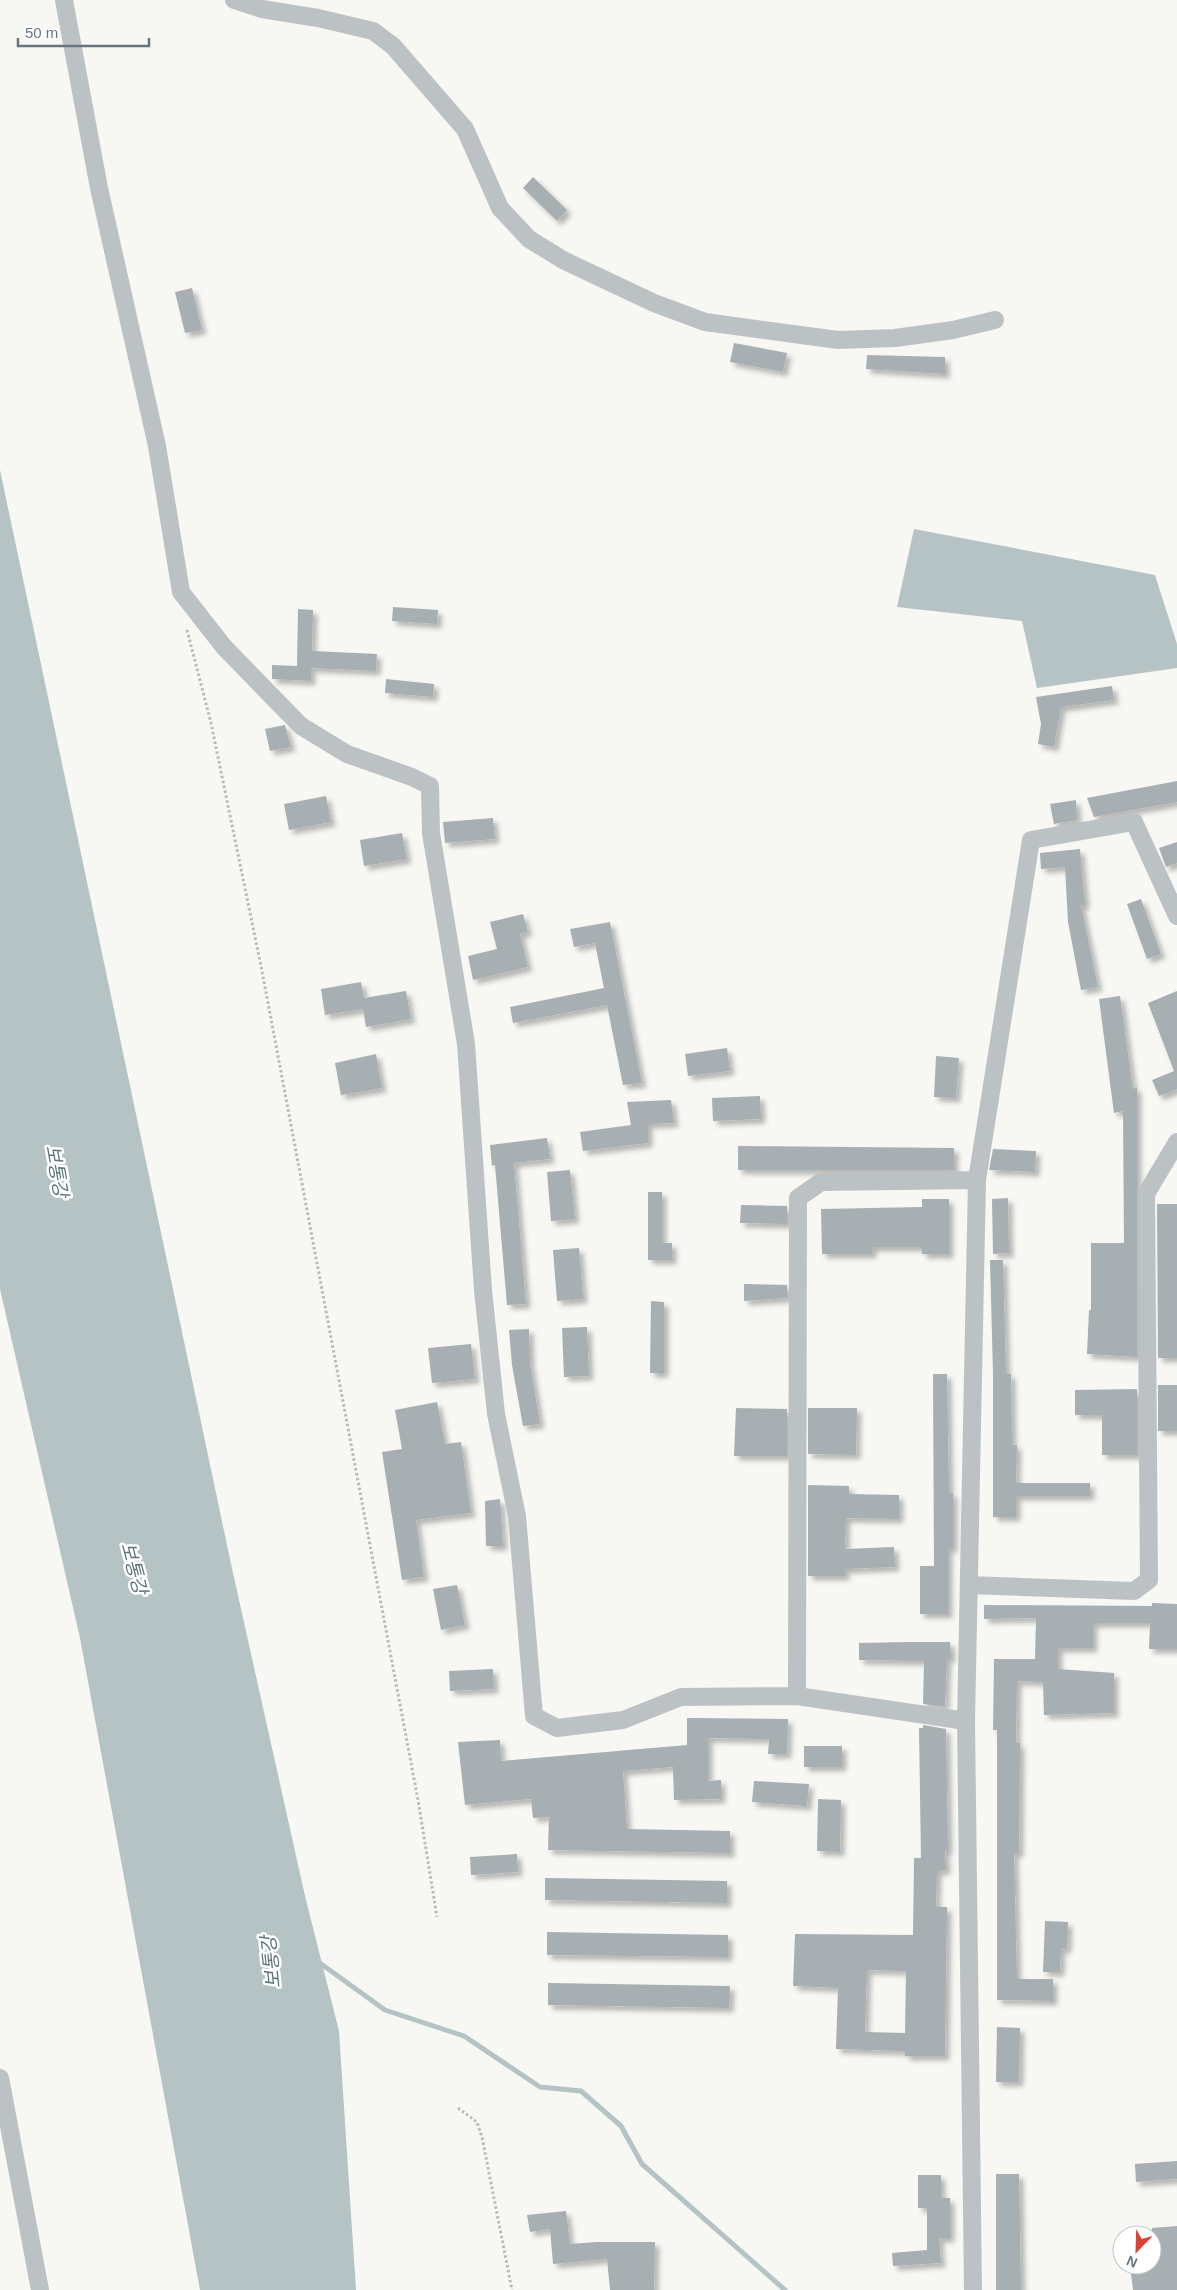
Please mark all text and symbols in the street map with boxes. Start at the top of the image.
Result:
scale bar [18,15,149,47]
text: 50 m [25,24,58,41]
water label: 보통강 [42,1143,72,1201]
water label: 보통강 [117,1540,152,1598]
water label: 보통강 [258,1932,284,1989]
north arrow [1112,2225,1162,2275]
text: N [1124,2253,1140,2271]

